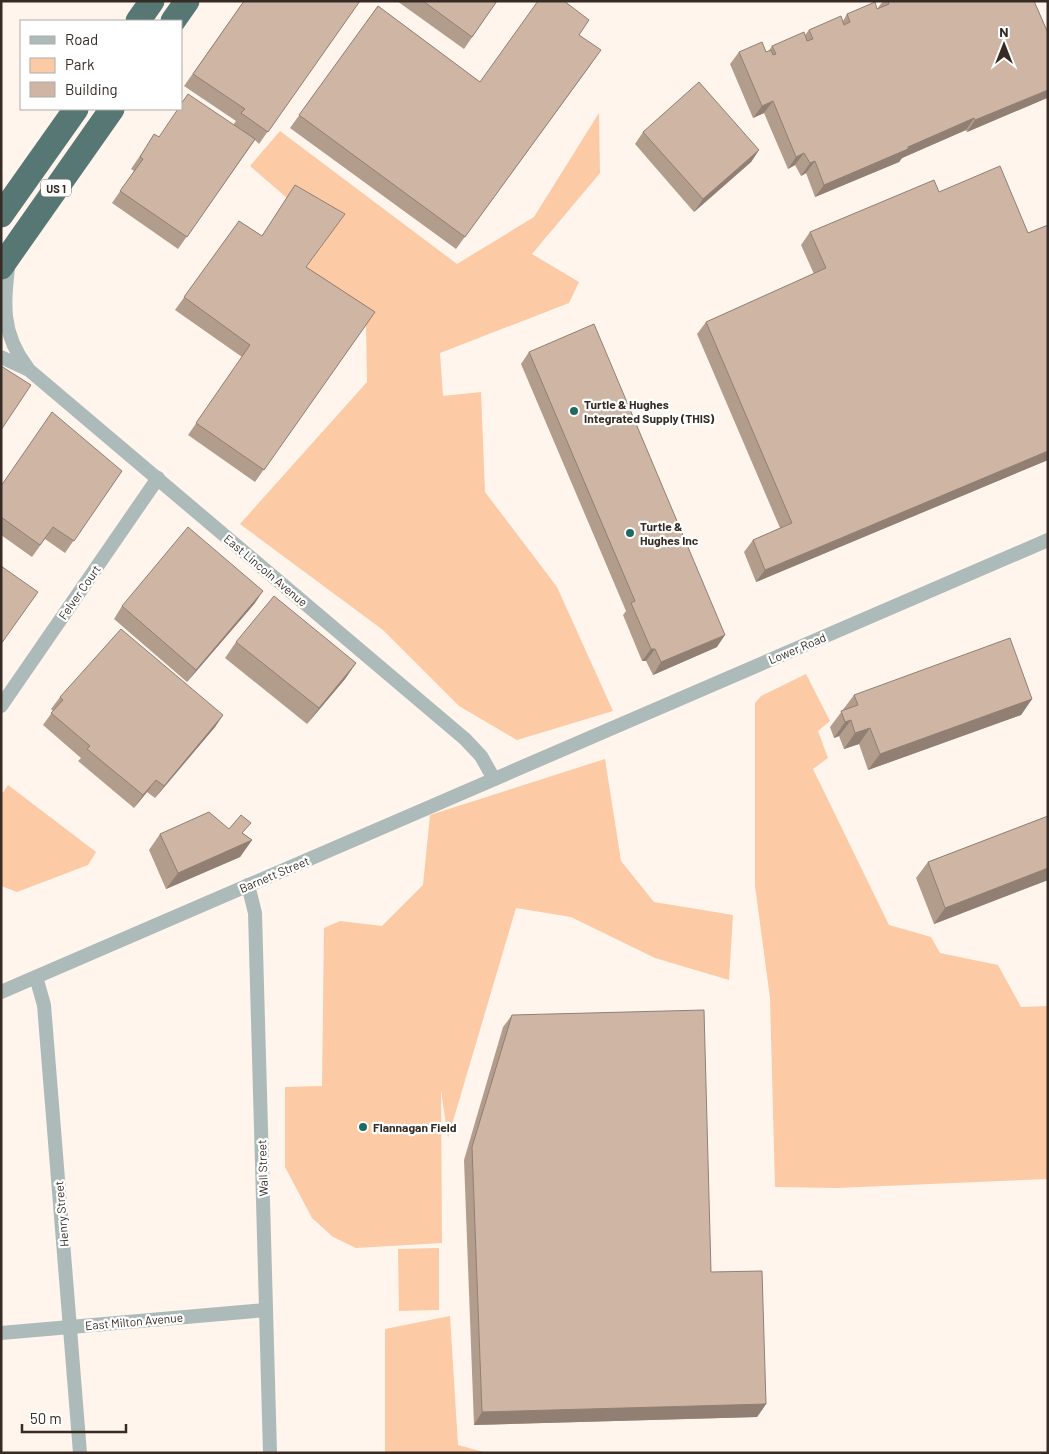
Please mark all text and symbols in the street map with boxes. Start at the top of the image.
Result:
legend [20,20,182,110]
north arrow [979,20,1029,70]
text: N [999,23,1009,40]
text: Road [65,30,98,48]
text: Park [65,55,95,73]
text: Building [65,80,118,98]
road number: US 1 [41,180,71,197]
place label: Turtle & Hughes Integrated Supply (THIS) [584,397,715,425]
marker: Turtle & Hughes Integrated Supply (THIS) [568,405,580,417]
place label: Turtle & Hughes Inc [640,519,699,547]
marker: Turtle & Hughes Inc [624,527,636,539]
street label: East Lincoln Avenue [221,531,311,609]
street label: Felver Court [55,562,103,622]
street label: Lower Road [766,630,828,666]
street label: Barnett Street [237,853,311,895]
place label: Flannagan Field [373,1120,457,1134]
marker: Flannagan Field [357,1121,369,1133]
street label: Wall Street [254,1139,270,1197]
street label: Henry Street [51,1180,71,1248]
street label: East Milton Avenue [85,1310,183,1332]
scale bar [22,1402,126,1434]
text: 50 m [30,1409,62,1427]

